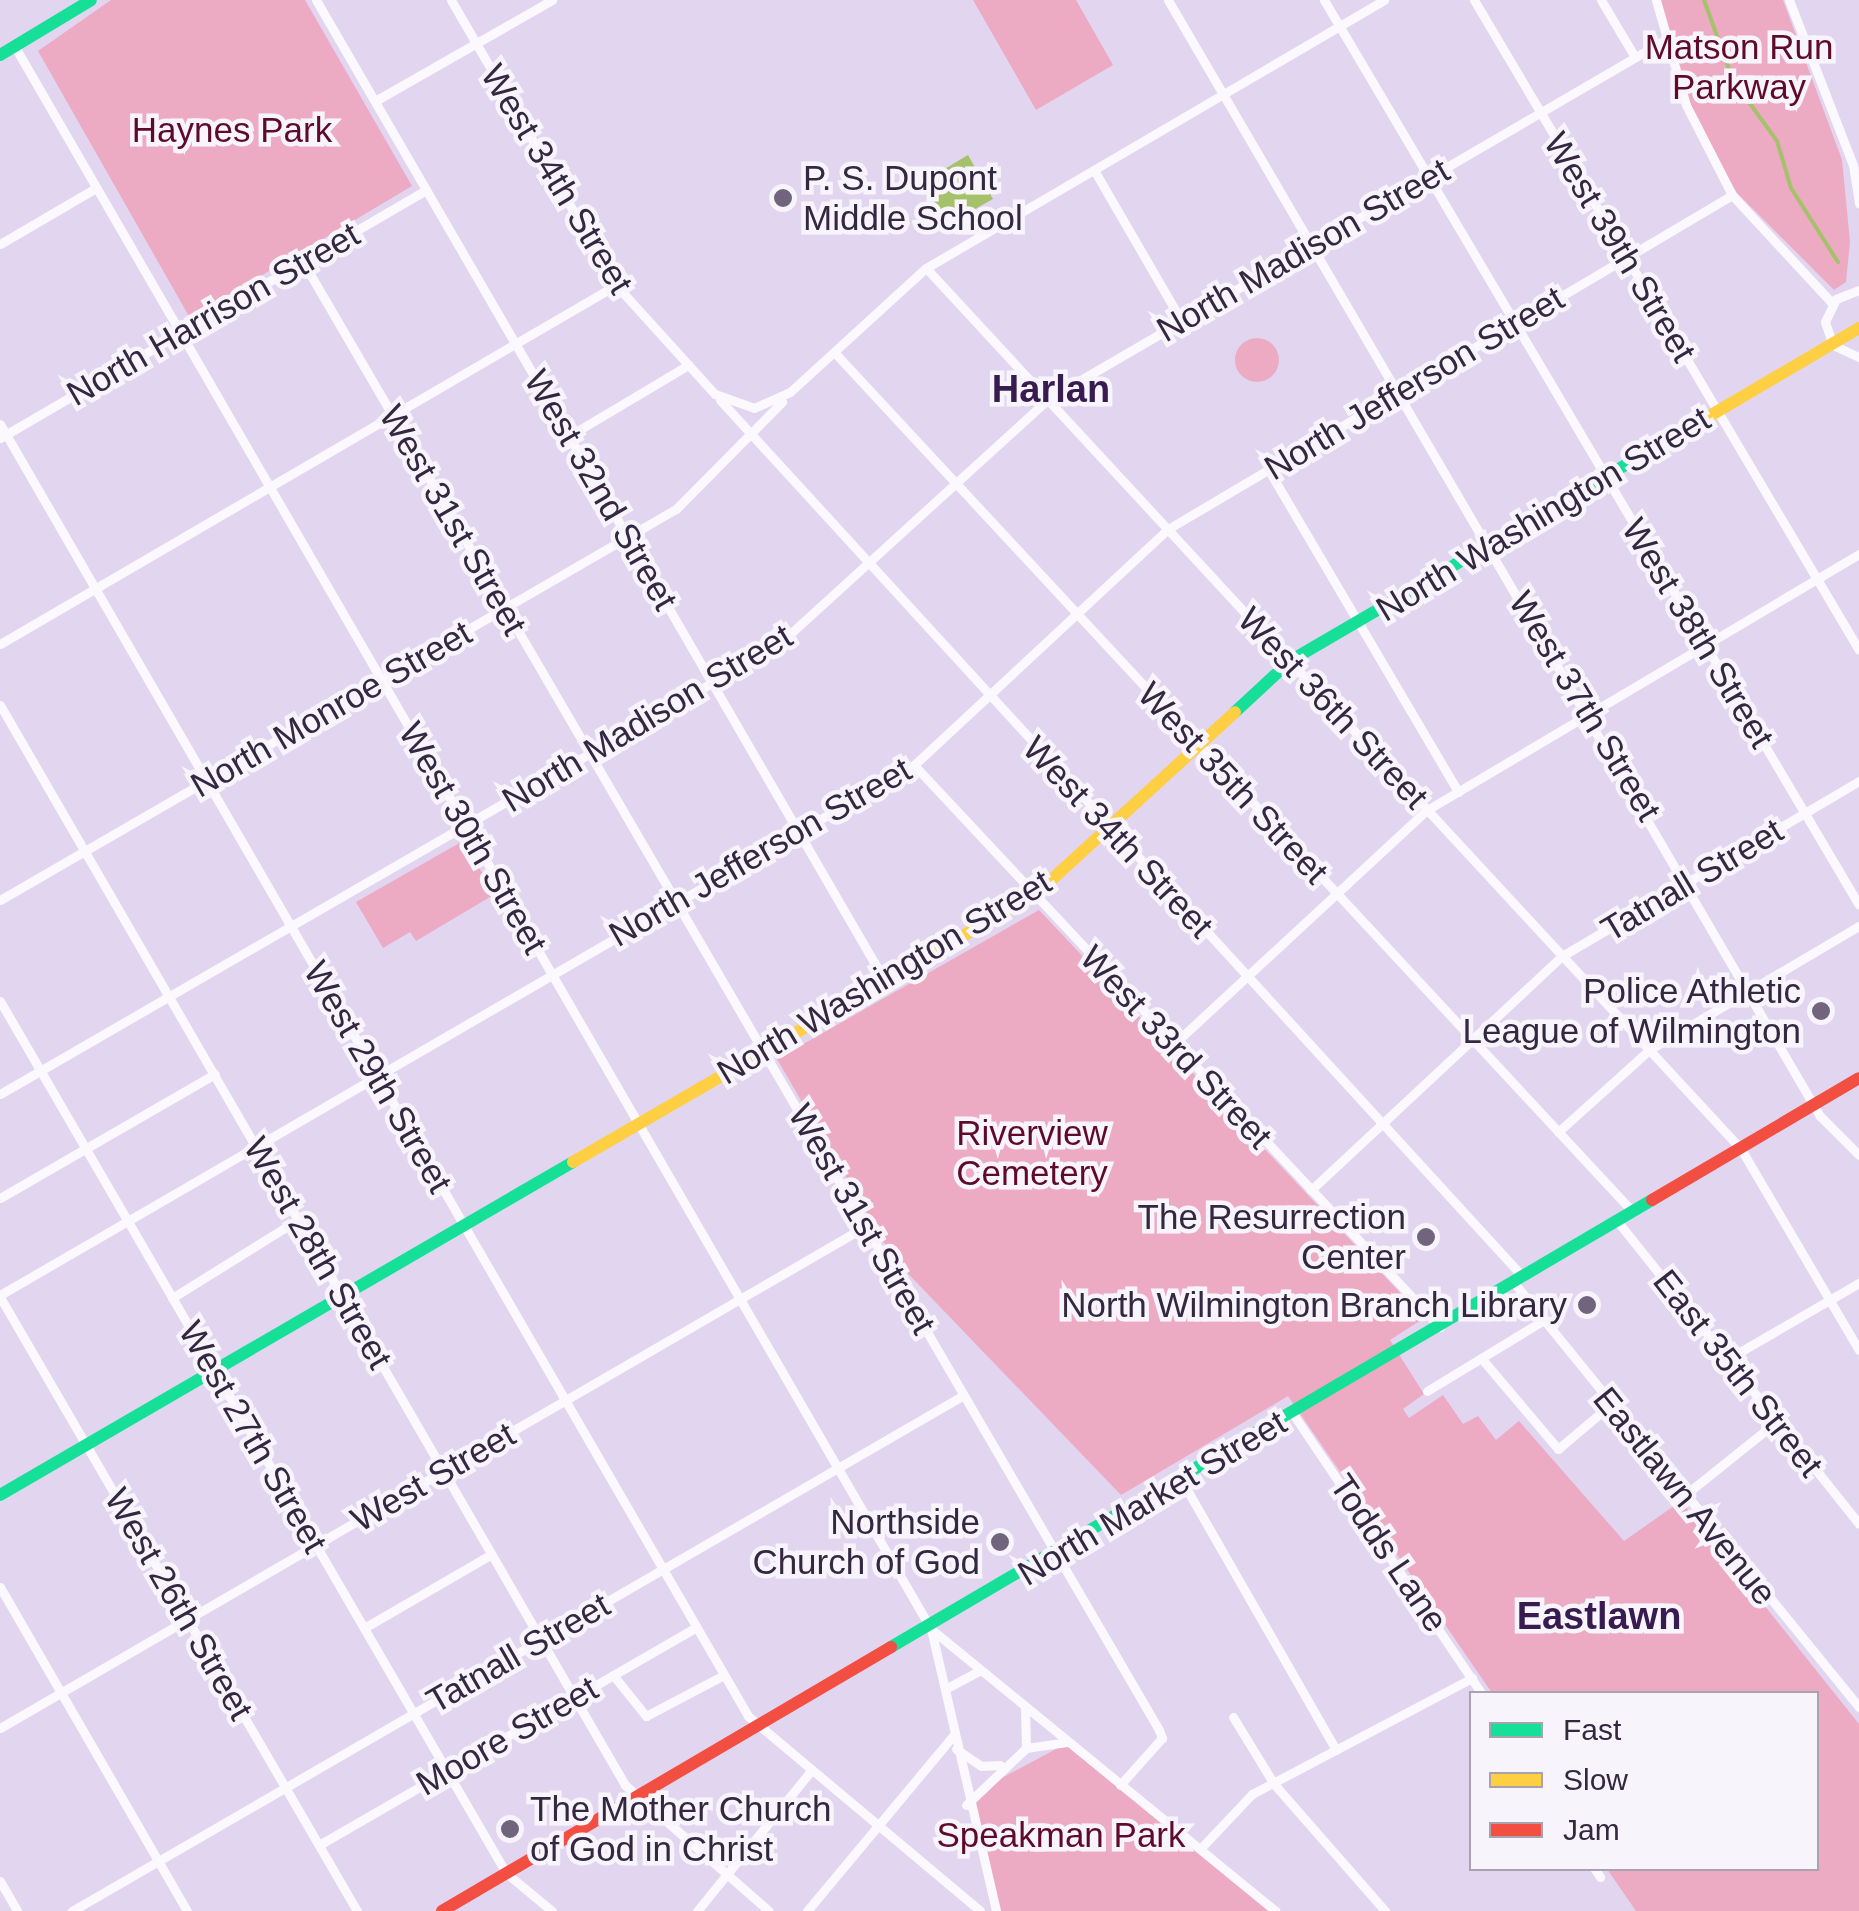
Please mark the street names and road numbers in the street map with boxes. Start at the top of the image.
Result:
street label: West 34th Street [472,57,642,301]
street label: West 39th Street [1535,125,1705,369]
street label: North Madison Street [1149,149,1457,351]
street label: North Harrison Street [59,213,367,415]
street label: North Jefferson Street [1257,277,1571,489]
street label: West 32nd Street [515,363,687,617]
street label: West 31st Street [370,398,536,642]
street label: North Washington Street [1368,398,1718,630]
street label: West 38th Street [1613,511,1783,755]
street label: West 37th Street [1500,584,1670,828]
street label: West 36th Street [1229,599,1437,817]
street label: North Monroe Street [183,612,479,806]
street label: North Madison Street [494,615,800,821]
street label: West 35th Street [1129,674,1337,892]
street label: West 30th Street [390,715,556,961]
street label: West 34th Street [1014,728,1222,946]
street label: North Jefferson Street [602,748,918,956]
street label: Tatnall Street [1594,809,1790,951]
street label: North Washington Street [709,861,1059,1093]
street label: West 33rd Street [1071,937,1281,1157]
street label: West 29th Street [295,954,461,1200]
street label: West 31st Street [779,1097,945,1341]
street label: West 28th Street [235,1130,401,1376]
street label: East 35th Street [1644,1261,1832,1485]
street label: West 27th Street [170,1314,336,1560]
street label: Eastlawn Avenue [1584,1378,1786,1614]
street label: North Market Street [1010,1401,1294,1595]
street label: West Street [344,1413,522,1541]
street label: Todds Lane [1321,1466,1457,1640]
street label: West 26th Street [96,1481,262,1727]
street label: Tatnall Street [419,1584,617,1722]
street label: Moore Street [409,1667,605,1805]

